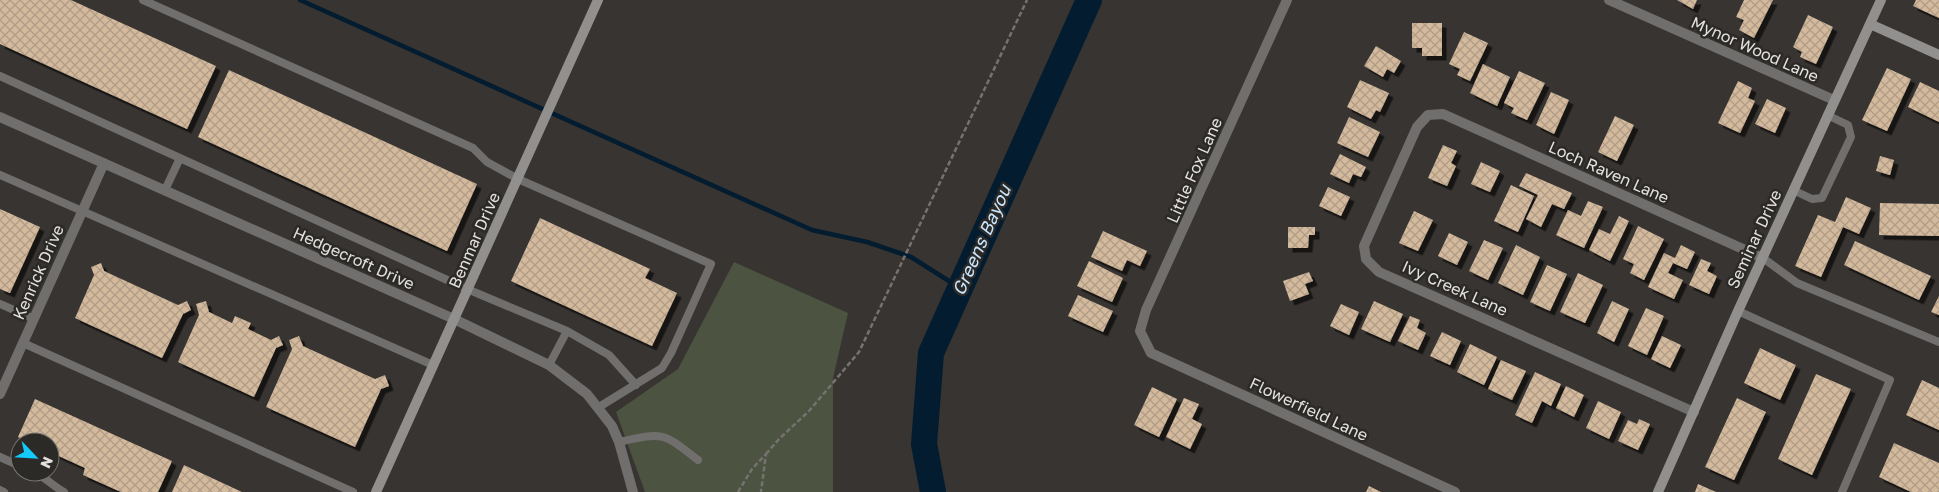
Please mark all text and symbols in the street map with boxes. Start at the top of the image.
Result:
street label: Mynor Wood Lane [1688,12,1822,86]
street label: Little Fox Lane [1162,114,1226,226]
street label: Loch Raven Lane [1546,136,1672,208]
water label: Greens Bayou [947,180,1016,299]
street label: Seminar Drive [1722,186,1786,292]
street label: Benmar Drive [444,189,504,291]
street label: Kenrick Drive [8,221,68,323]
street label: Hedgecroft Drive [290,222,418,294]
street label: Ivy Creek Lane [1399,256,1511,320]
street label: Flowerfield Lane [1247,373,1371,445]
north arrow [10,432,60,482]
text: N [37,454,57,471]

